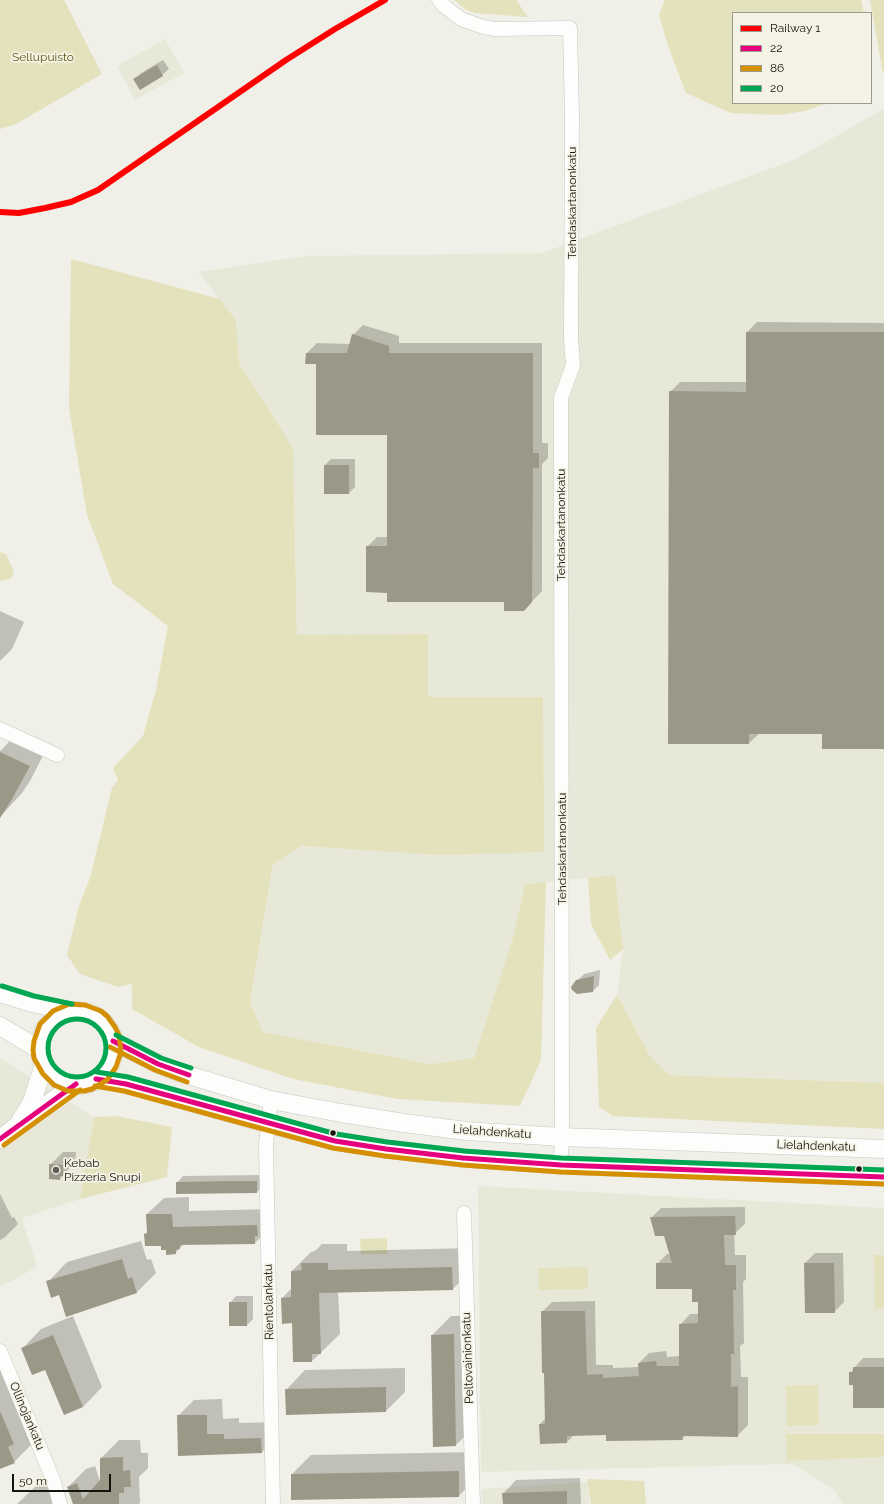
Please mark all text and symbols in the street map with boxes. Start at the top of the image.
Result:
legend [732,12,872,104]
text: Railway 1 [770,21,820,35]
text: 22 [770,41,783,55]
park label: Sellupuisto [12,50,74,64]
text: 86 [770,61,784,75]
text: 20 [770,81,784,95]
street label: Tehdaskartanonkatu [565,147,579,259]
street label: Tehdaskartanonkatu [554,469,568,581]
street label: Tehdaskartanonkatu [555,793,569,905]
street label: Lielahdenkatu [452,1122,532,1142]
unlabelled marker [328,1128,338,1138]
street label: Lielahdenkatu [776,1137,856,1155]
place label: Kebab Pizzeria Snupi [64,1156,141,1184]
unlabelled marker [854,1164,864,1174]
marker: Kebab Pizzeria Snupi [51,1165,61,1175]
street label: Rientolankatu [261,1264,277,1340]
street label: Peltovainionkatu [459,1312,477,1404]
street label: Ollinojankatu [6,1380,48,1452]
scale bar [14,1466,113,1492]
text: 50 m [19,1474,47,1488]

